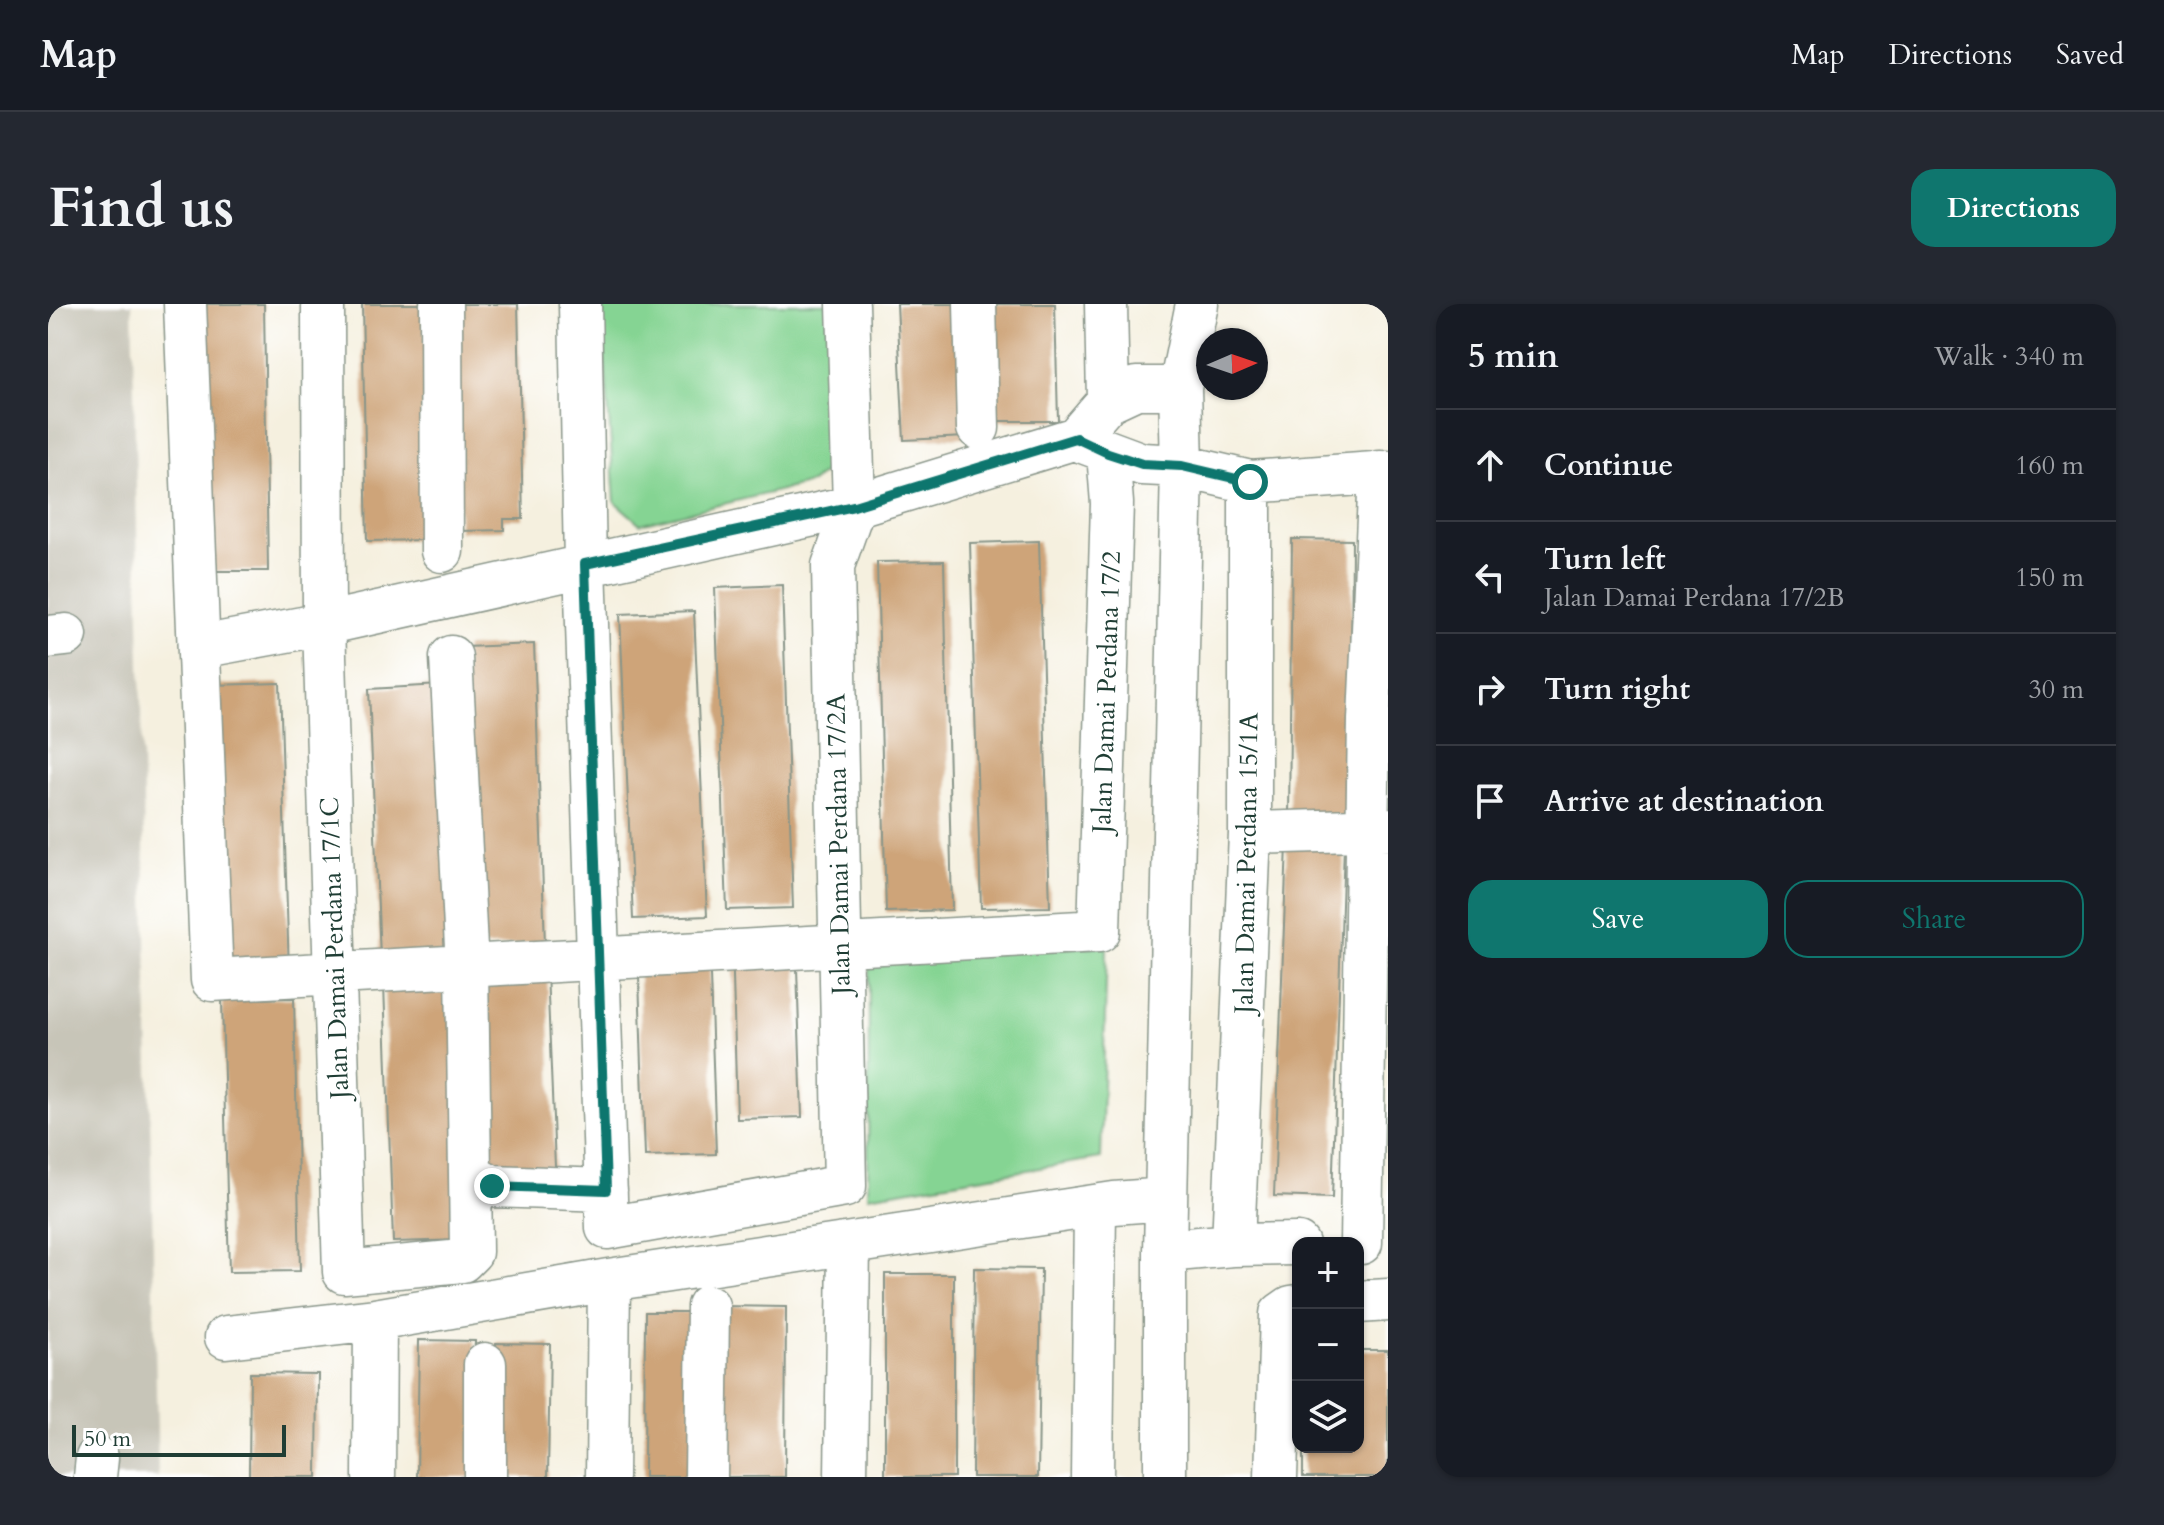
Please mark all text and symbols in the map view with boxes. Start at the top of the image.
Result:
text: Map [40,29,117,81]
text: Map [1791,36,1845,74]
text: Directions [1889,36,2012,74]
text: Saved [2056,36,2124,74]
button: Directions [1911,169,2116,247]
text: Find us [48,171,234,246]
north arrow [1196,328,1268,400]
text: 5 min [1468,333,1559,379]
text: Walk · 340 m [1934,339,2084,374]
icon: ahead [1468,443,1512,487]
text: Continue [1544,445,1673,486]
text: 160 m [2015,448,2084,483]
route start [1232,464,1268,500]
text: Turn left [1544,539,1666,580]
street label: Jalan Damai Perdana 17/2 [1084,550,1129,838]
icon: left [1468,555,1512,599]
text: 150 m [2015,560,2084,595]
text: Jalan Damai Perdana 17/2B [1544,580,1844,615]
icon: right [1468,667,1512,711]
text: Turn right [1544,669,1690,710]
text: 30 m [2028,672,2084,707]
street label: Jalan Damai Perdana 17/2A [818,693,859,999]
street label: Jalan Damai Perdana 15/1A [1226,712,1267,1018]
icon: arrive [1468,779,1512,823]
text: Arrive at destination [1544,781,1824,822]
street label: Jalan Damai Perdana 17/1C [312,796,357,1104]
button: Save [1468,880,1768,958]
button: Share [1784,880,2084,958]
route end [474,1168,510,1204]
map controls [1292,1237,1364,1453]
button: + [1292,1237,1364,1309]
button: − [1292,1309,1364,1381]
button: layers [1292,1381,1364,1453]
scale bar [72,1421,286,1457]
text: 50 m [84,1424,131,1454]

